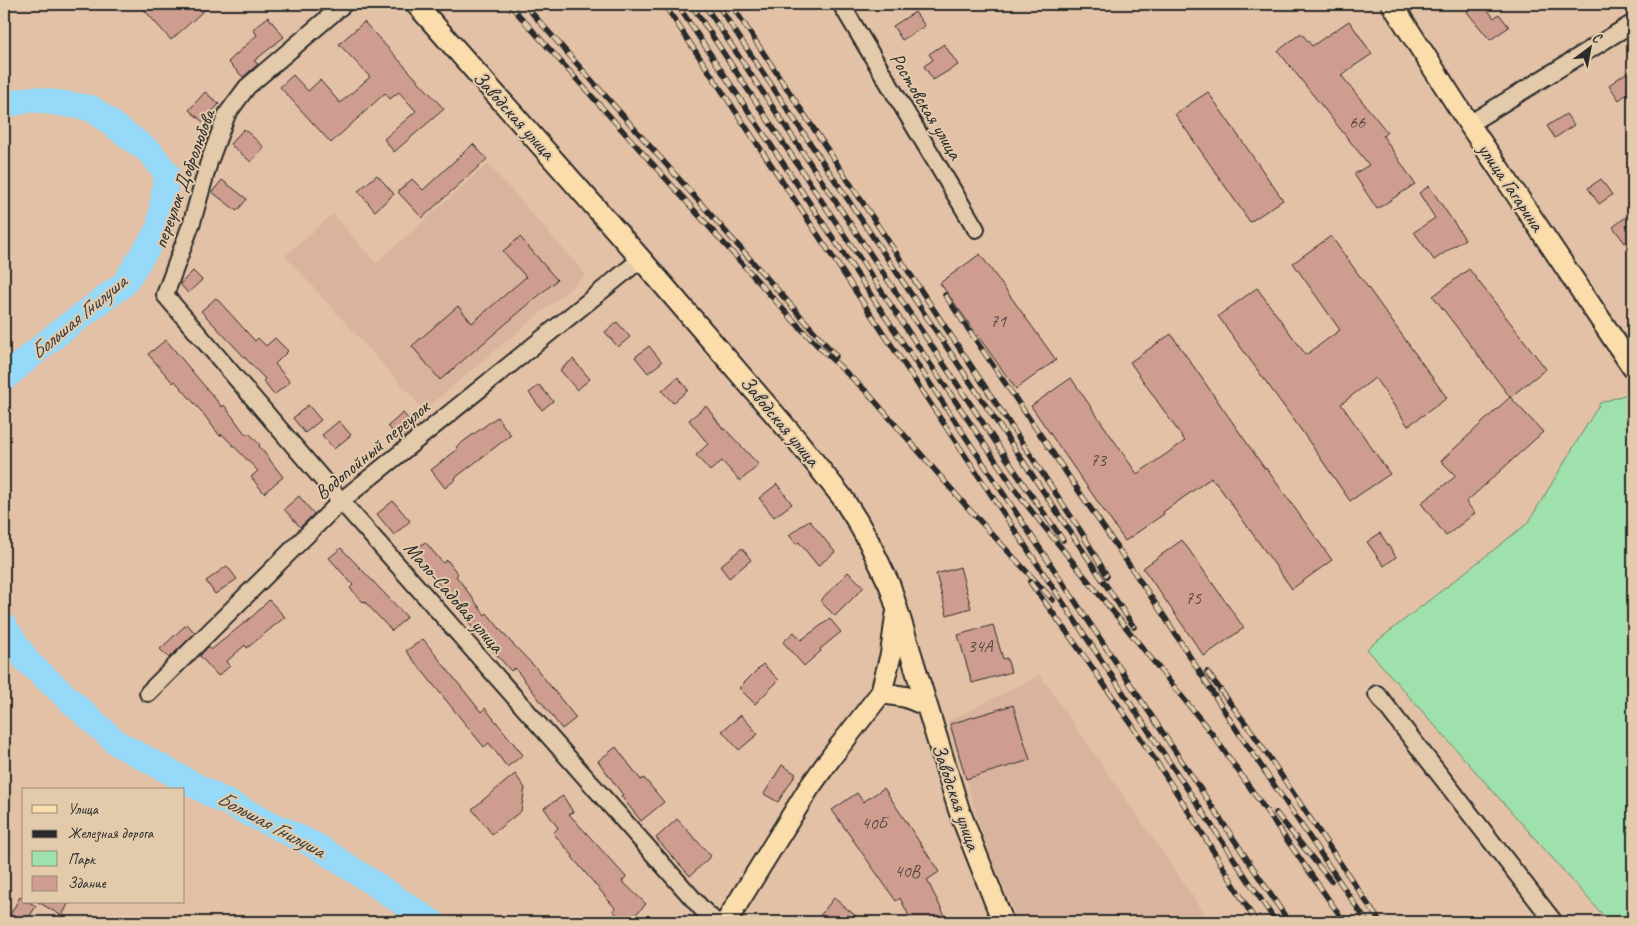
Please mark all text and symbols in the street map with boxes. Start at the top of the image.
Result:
north arrow [1564,22,1614,72]
text: С [1589,28,1606,48]
street label: Ростовская улица [884,48,968,165]
street label: Заводская улица [468,65,561,165]
street label: переулок Добролюбова [147,105,221,252]
house number: 66 [1349,111,1366,133]
street label: улица Гагарина [1472,137,1550,237]
water label: Большая Гнилуша [24,268,133,365]
house number: 71 [990,310,1007,332]
street label: Заводская улица [735,370,826,472]
street label: Водопойный переулок [310,394,436,505]
house number: 73 [1090,449,1108,471]
street label: Мало-Садовая улица [399,536,510,659]
house number: 75 [1185,587,1202,609]
house number: 34А [967,635,994,657]
street label: Заводская улица [926,741,986,855]
water label: Большая Гнилуша [213,785,331,864]
legend [22,788,185,904]
text: Улица [68,800,99,819]
house number: 40Б [861,812,890,834]
text: Железная дорога [68,824,155,843]
text: Парк [68,850,96,869]
house number: 40В [894,860,921,882]
text: Здание [68,874,107,893]

